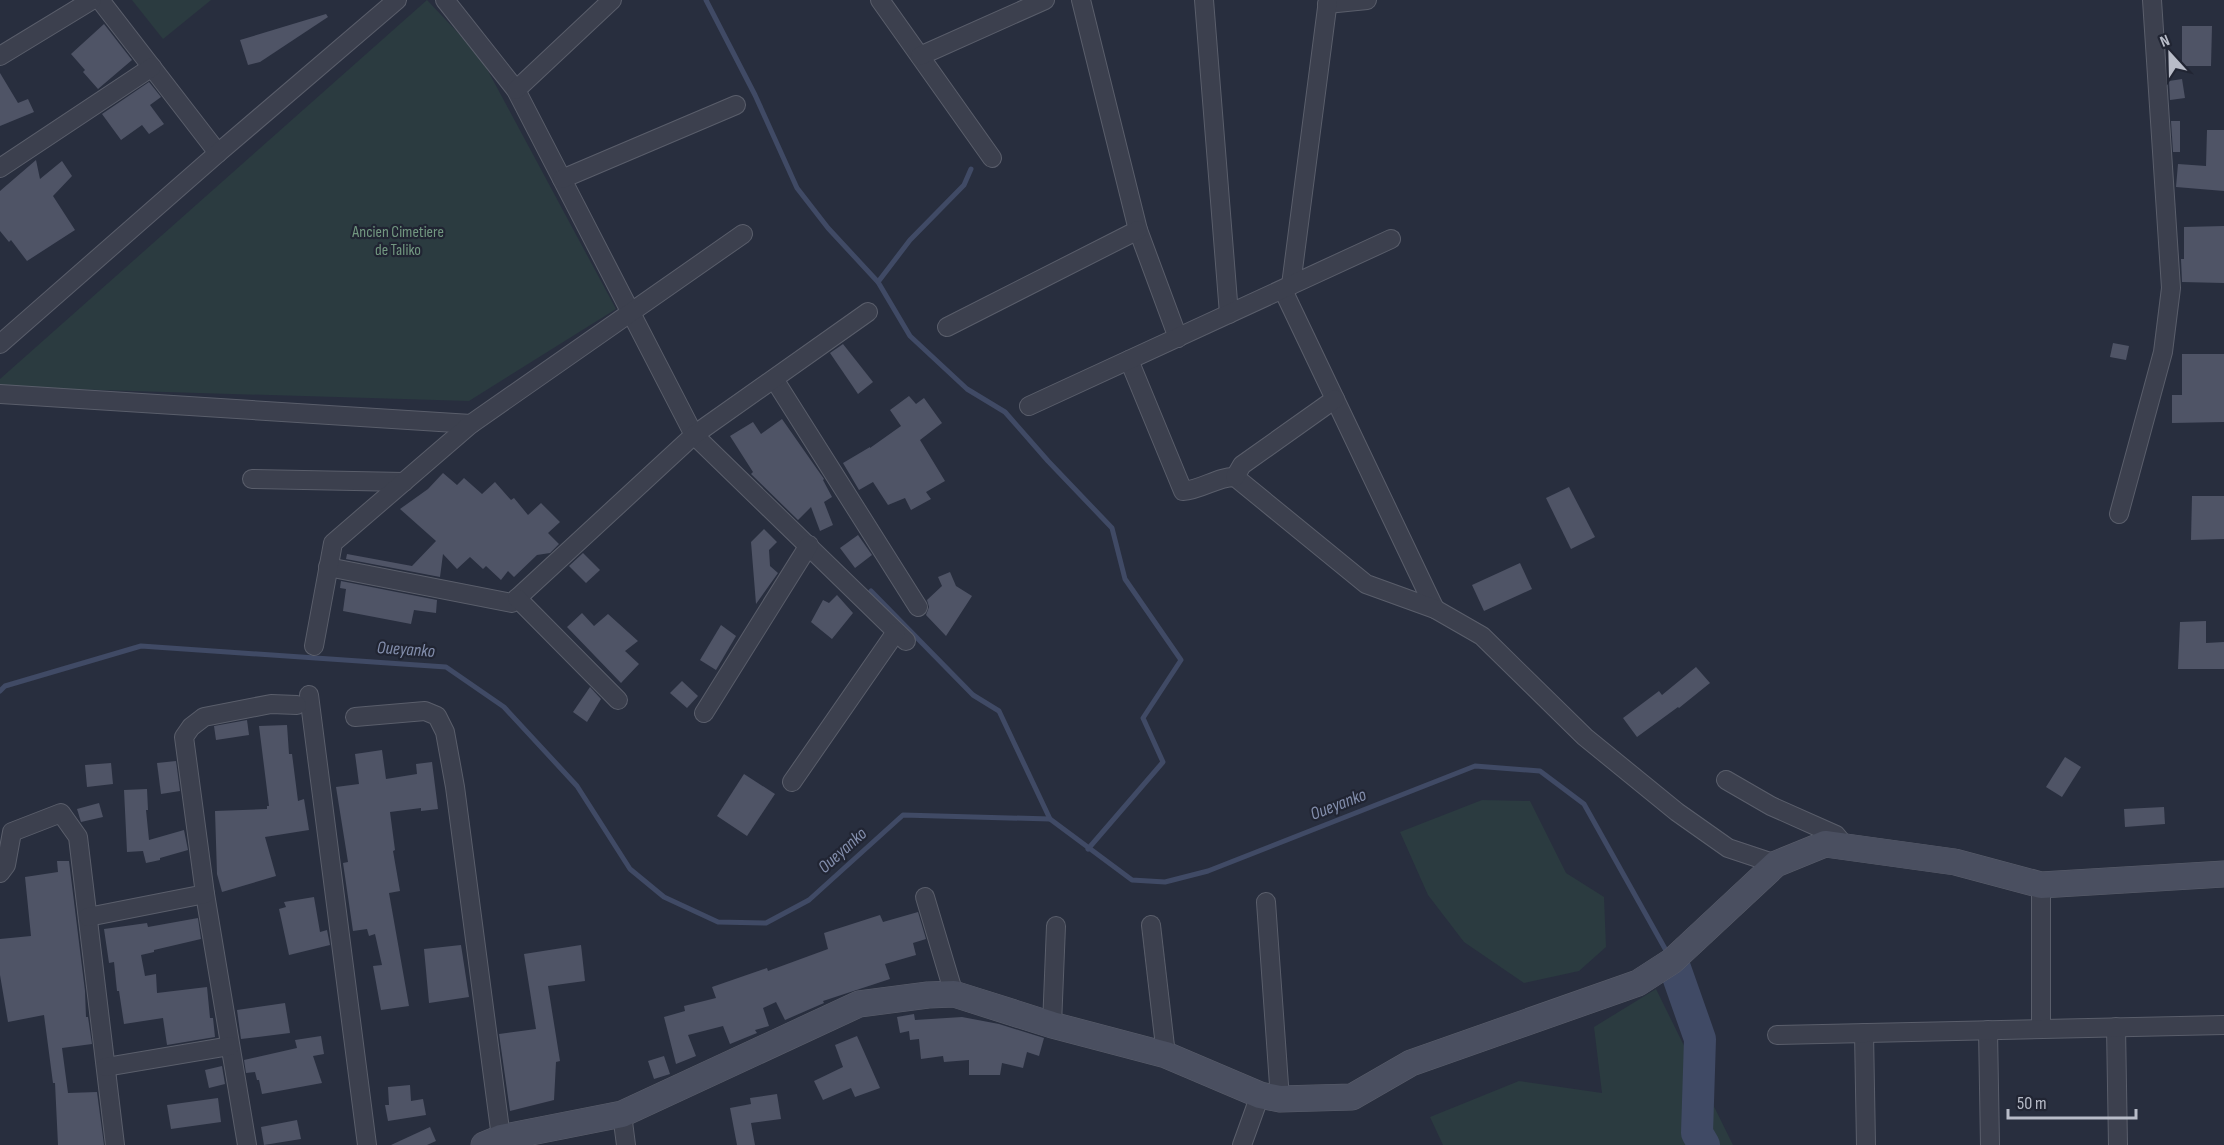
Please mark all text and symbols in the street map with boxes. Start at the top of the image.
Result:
north arrow [2140,24,2200,84]
text: N [2157,31,2172,52]
park label: Ancien Cimetiere de Taliko [351,223,444,260]
water label: Oueyanko [376,637,436,662]
water label: Oueyanko [1307,784,1370,825]
water label: Oueyanko [814,823,871,878]
scale bar [2008,1082,2136,1120]
text: 50 m [2017,1093,2047,1114]

